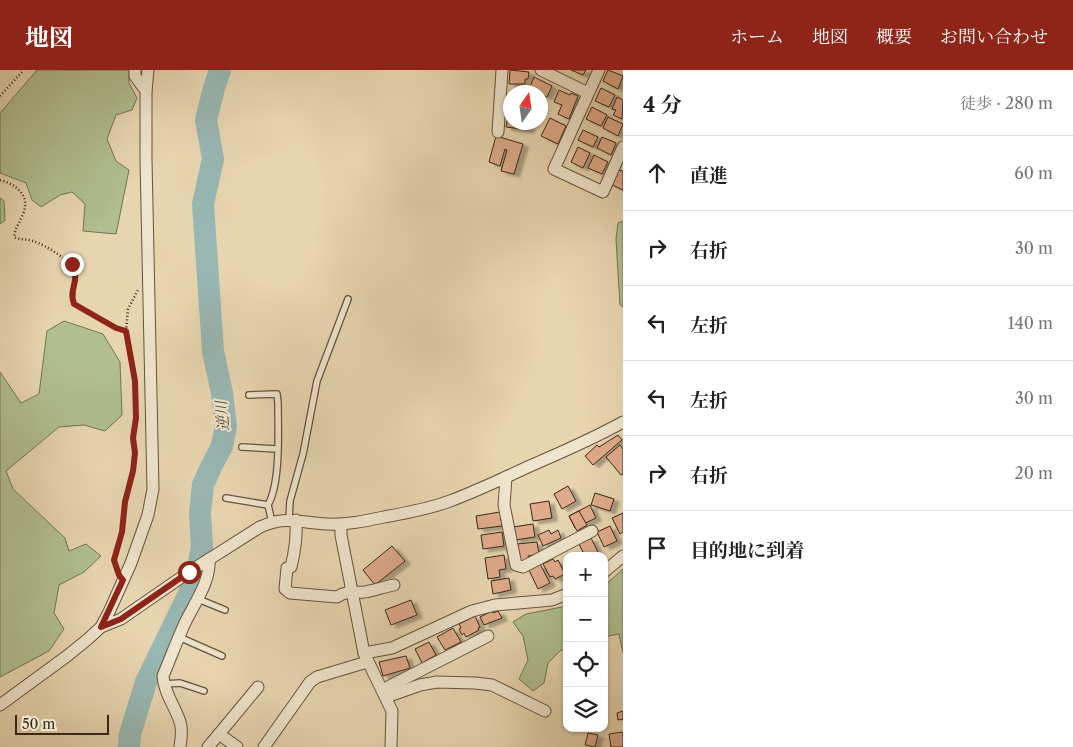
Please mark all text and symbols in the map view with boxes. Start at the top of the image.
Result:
text: 地図 [25,23,73,52]
text: ホーム [730,26,784,48]
text: 地図 [812,26,848,48]
text: 概要 [876,26,912,48]
text: お問い合わせ [940,26,1048,48]
north arrow [503,85,548,130]
text: 4 分 [643,92,682,117]
text: 徒歩 · 280 m [960,93,1053,113]
icon: ahead [643,159,671,187]
text: 60 m [1014,163,1053,183]
text: 直進 [690,164,728,187]
icon: right [643,234,671,262]
text: 30 m [1015,238,1053,258]
text: 右折 [690,239,728,262]
route end [61,253,84,276]
icon: left [643,309,671,337]
text: 140 m [1008,313,1053,333]
text: 左折 [690,314,728,337]
icon: left [643,384,671,412]
text: 30 m [1015,388,1053,408]
text: 左折 [690,389,728,412]
water label: 逆川 [211,398,233,432]
icon: right [643,459,671,487]
text: 20 m [1014,463,1053,483]
text: 右折 [690,464,728,487]
icon: arrive [643,534,671,562]
text: 目的地に到着 [690,539,804,562]
map controls [563,552,608,732]
button: + [563,552,608,597]
route start [178,561,201,584]
button: − [563,597,608,642]
button: locate [563,642,608,687]
button: layers [563,687,608,732]
scale bar [15,712,109,735]
text: 50 m [22,715,55,733]

